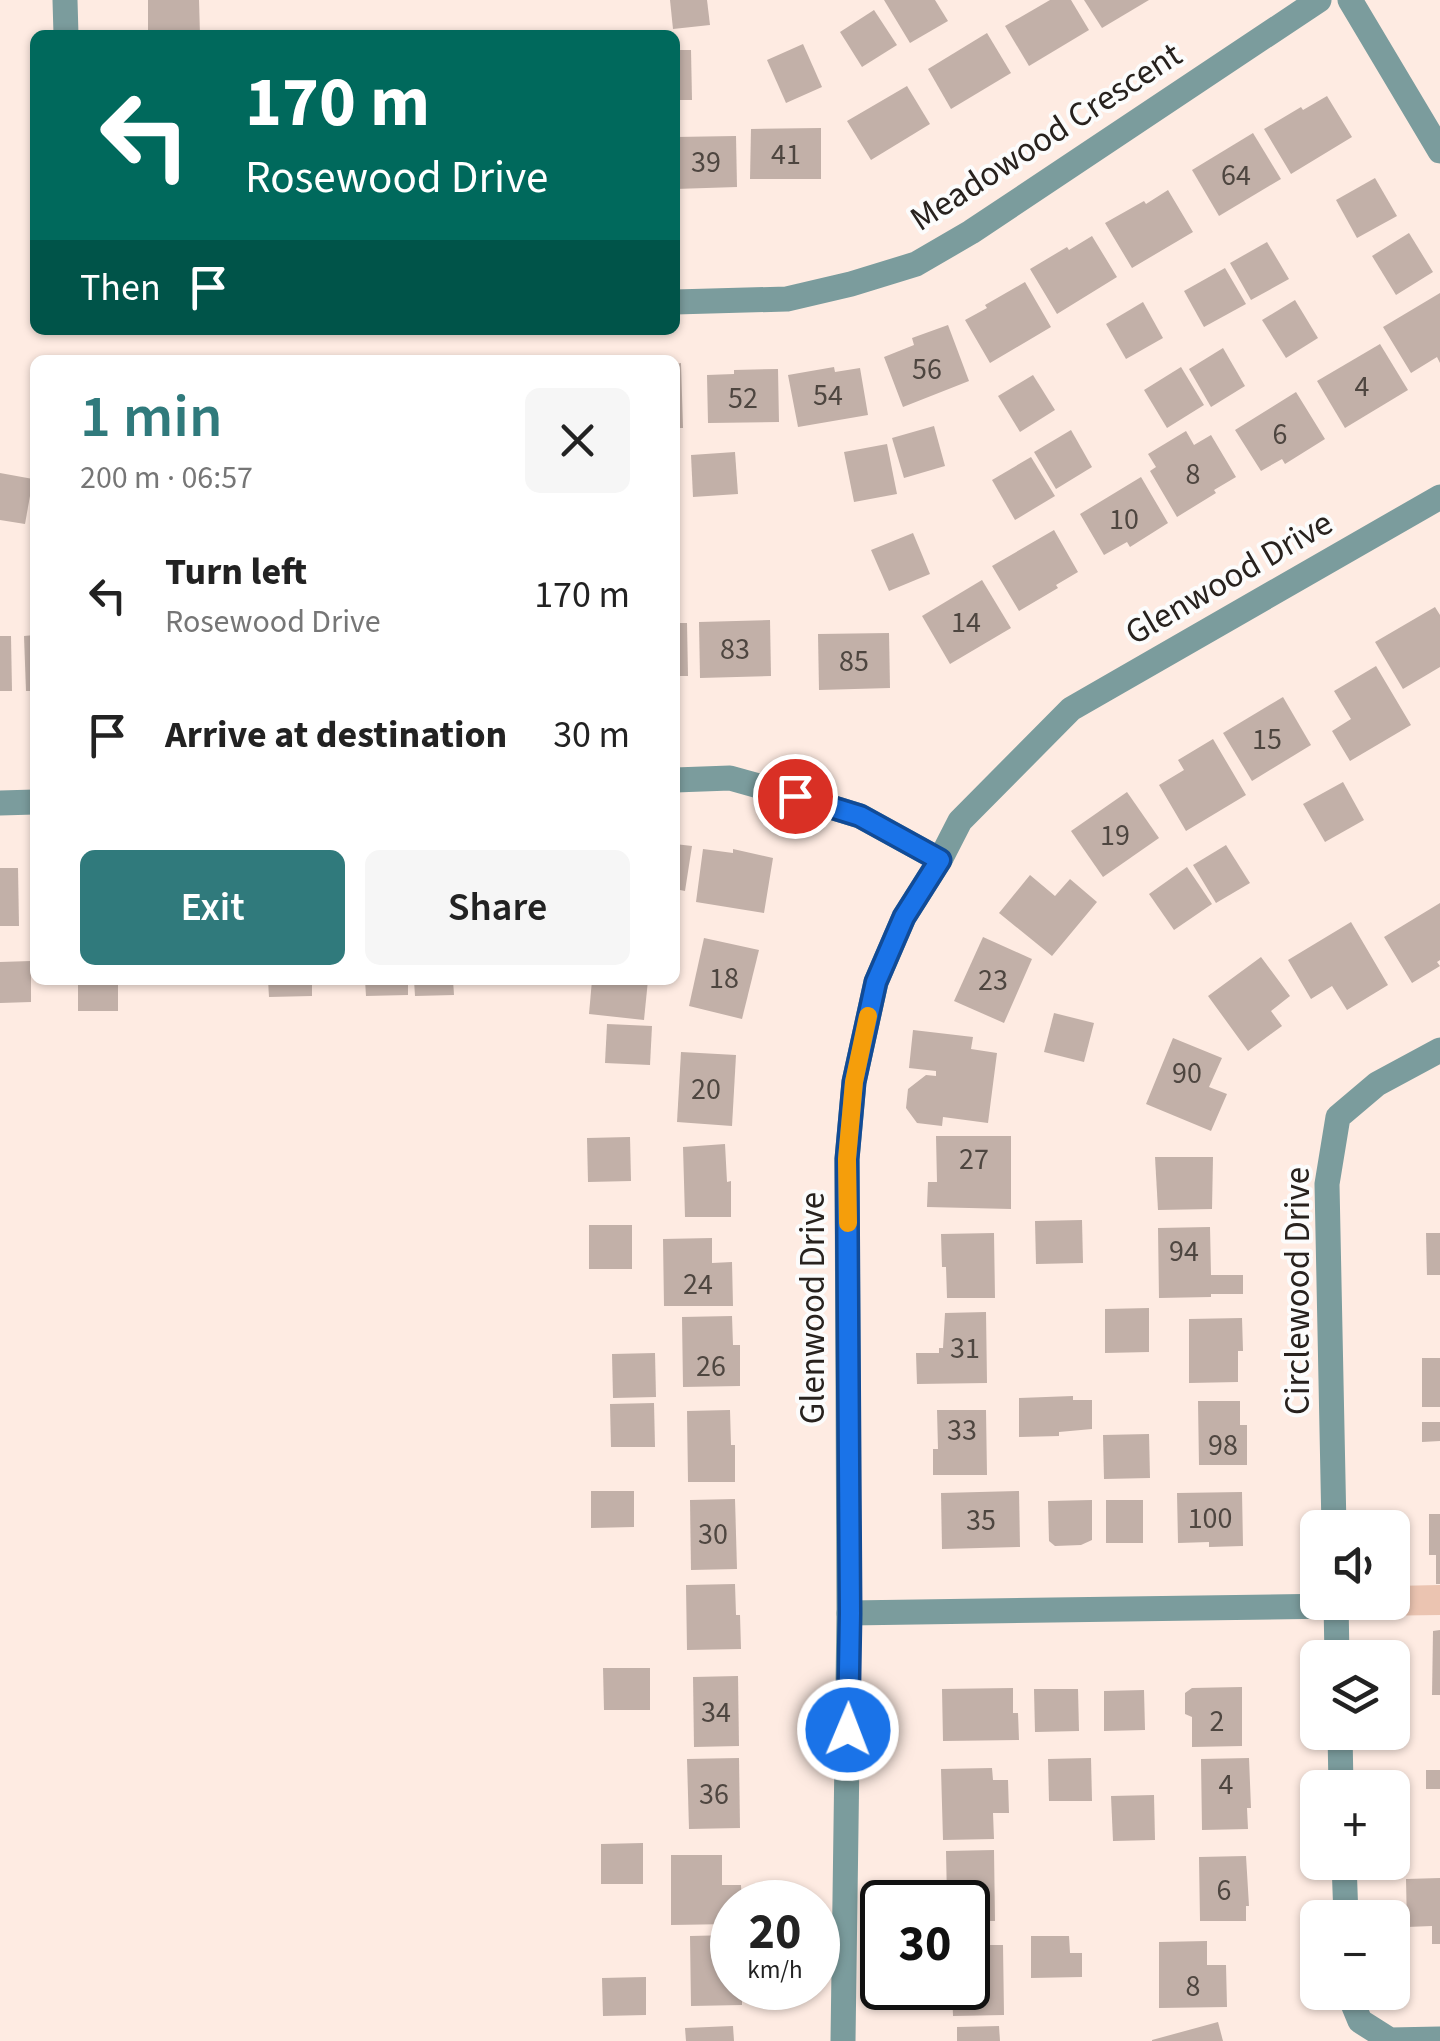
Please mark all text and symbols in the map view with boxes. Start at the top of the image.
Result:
street label: Meadowood Crescent [900,30,1192,244]
text: 170 m [245,53,430,153]
icon: left [80,70,210,200]
house number: 41 [771,133,801,176]
house number: 39 [691,141,721,184]
text: Rosewood Drive [245,146,548,210]
house number: 64 [1221,154,1251,197]
icon: arrive [181,260,236,315]
text: Then [80,261,161,315]
house number: 56 [912,348,942,391]
house number: 4 [1355,365,1370,408]
house number: 54 [813,374,843,417]
text: 1 min [80,375,223,460]
house number: 52 [728,377,758,420]
button: close [525,388,630,493]
house number: 6 [1273,413,1287,456]
house number: 8 [1186,453,1200,496]
text: 200 m · 06:57 [80,455,253,501]
house number: 10 [1109,498,1139,541]
street label: Glenwood Drive [1116,498,1342,658]
text: Turn left [165,545,307,599]
icon: left [80,568,135,623]
text: 170 m [534,568,630,622]
text: Rosewood Drive [165,599,381,645]
house number: 14 [951,601,981,644]
house number: 83 [720,628,750,671]
house number: 85 [839,640,869,683]
icon: arrive [80,708,135,763]
text: Arrive at destination [165,708,507,762]
text: 30 m [553,708,630,762]
house number: 15 [1252,718,1282,761]
pin [753,754,838,839]
icon: arrive [768,769,823,824]
house number: 19 [1100,814,1130,857]
button: Exit [80,850,345,965]
button: Share [365,850,630,965]
house number: 18 [709,957,739,1000]
house number: 23 [978,959,1008,1002]
house number: 90 [1172,1052,1202,1095]
house number: 20 [691,1068,721,1111]
house number: 27 [959,1138,989,1181]
street label: Circlewood Drive [1273,1167,1323,1415]
street label: Glenwood Drive [788,1192,838,1424]
house number: 94 [1169,1230,1199,1273]
house number: 24 [683,1263,713,1306]
house number: 31 [950,1327,980,1370]
house number: 26 [696,1345,726,1388]
house number: 33 [947,1409,977,1452]
house number: 98 [1208,1424,1238,1467]
house number: 100 [1188,1497,1232,1540]
house number: 35 [966,1499,996,1542]
map controls [1300,1510,1410,2010]
button: sound [1300,1510,1410,1620]
house number: 30 [698,1513,728,1556]
button: layers [1300,1640,1410,1750]
position arrow [796,1678,900,1782]
house number: 34 [701,1691,731,1734]
house number: 2 [1210,1700,1224,1743]
house number: 4 [1219,1763,1234,1806]
button: + [1300,1770,1410,1880]
house number: 36 [699,1773,729,1816]
house number: 6 [1217,1869,1231,1912]
speed limit sign: 30 [860,1880,990,2010]
text: 20 [749,1897,801,1968]
button: − [1300,1900,1410,2010]
text: km/h [747,1952,803,1988]
house number: 8 [1186,1965,1200,2008]

